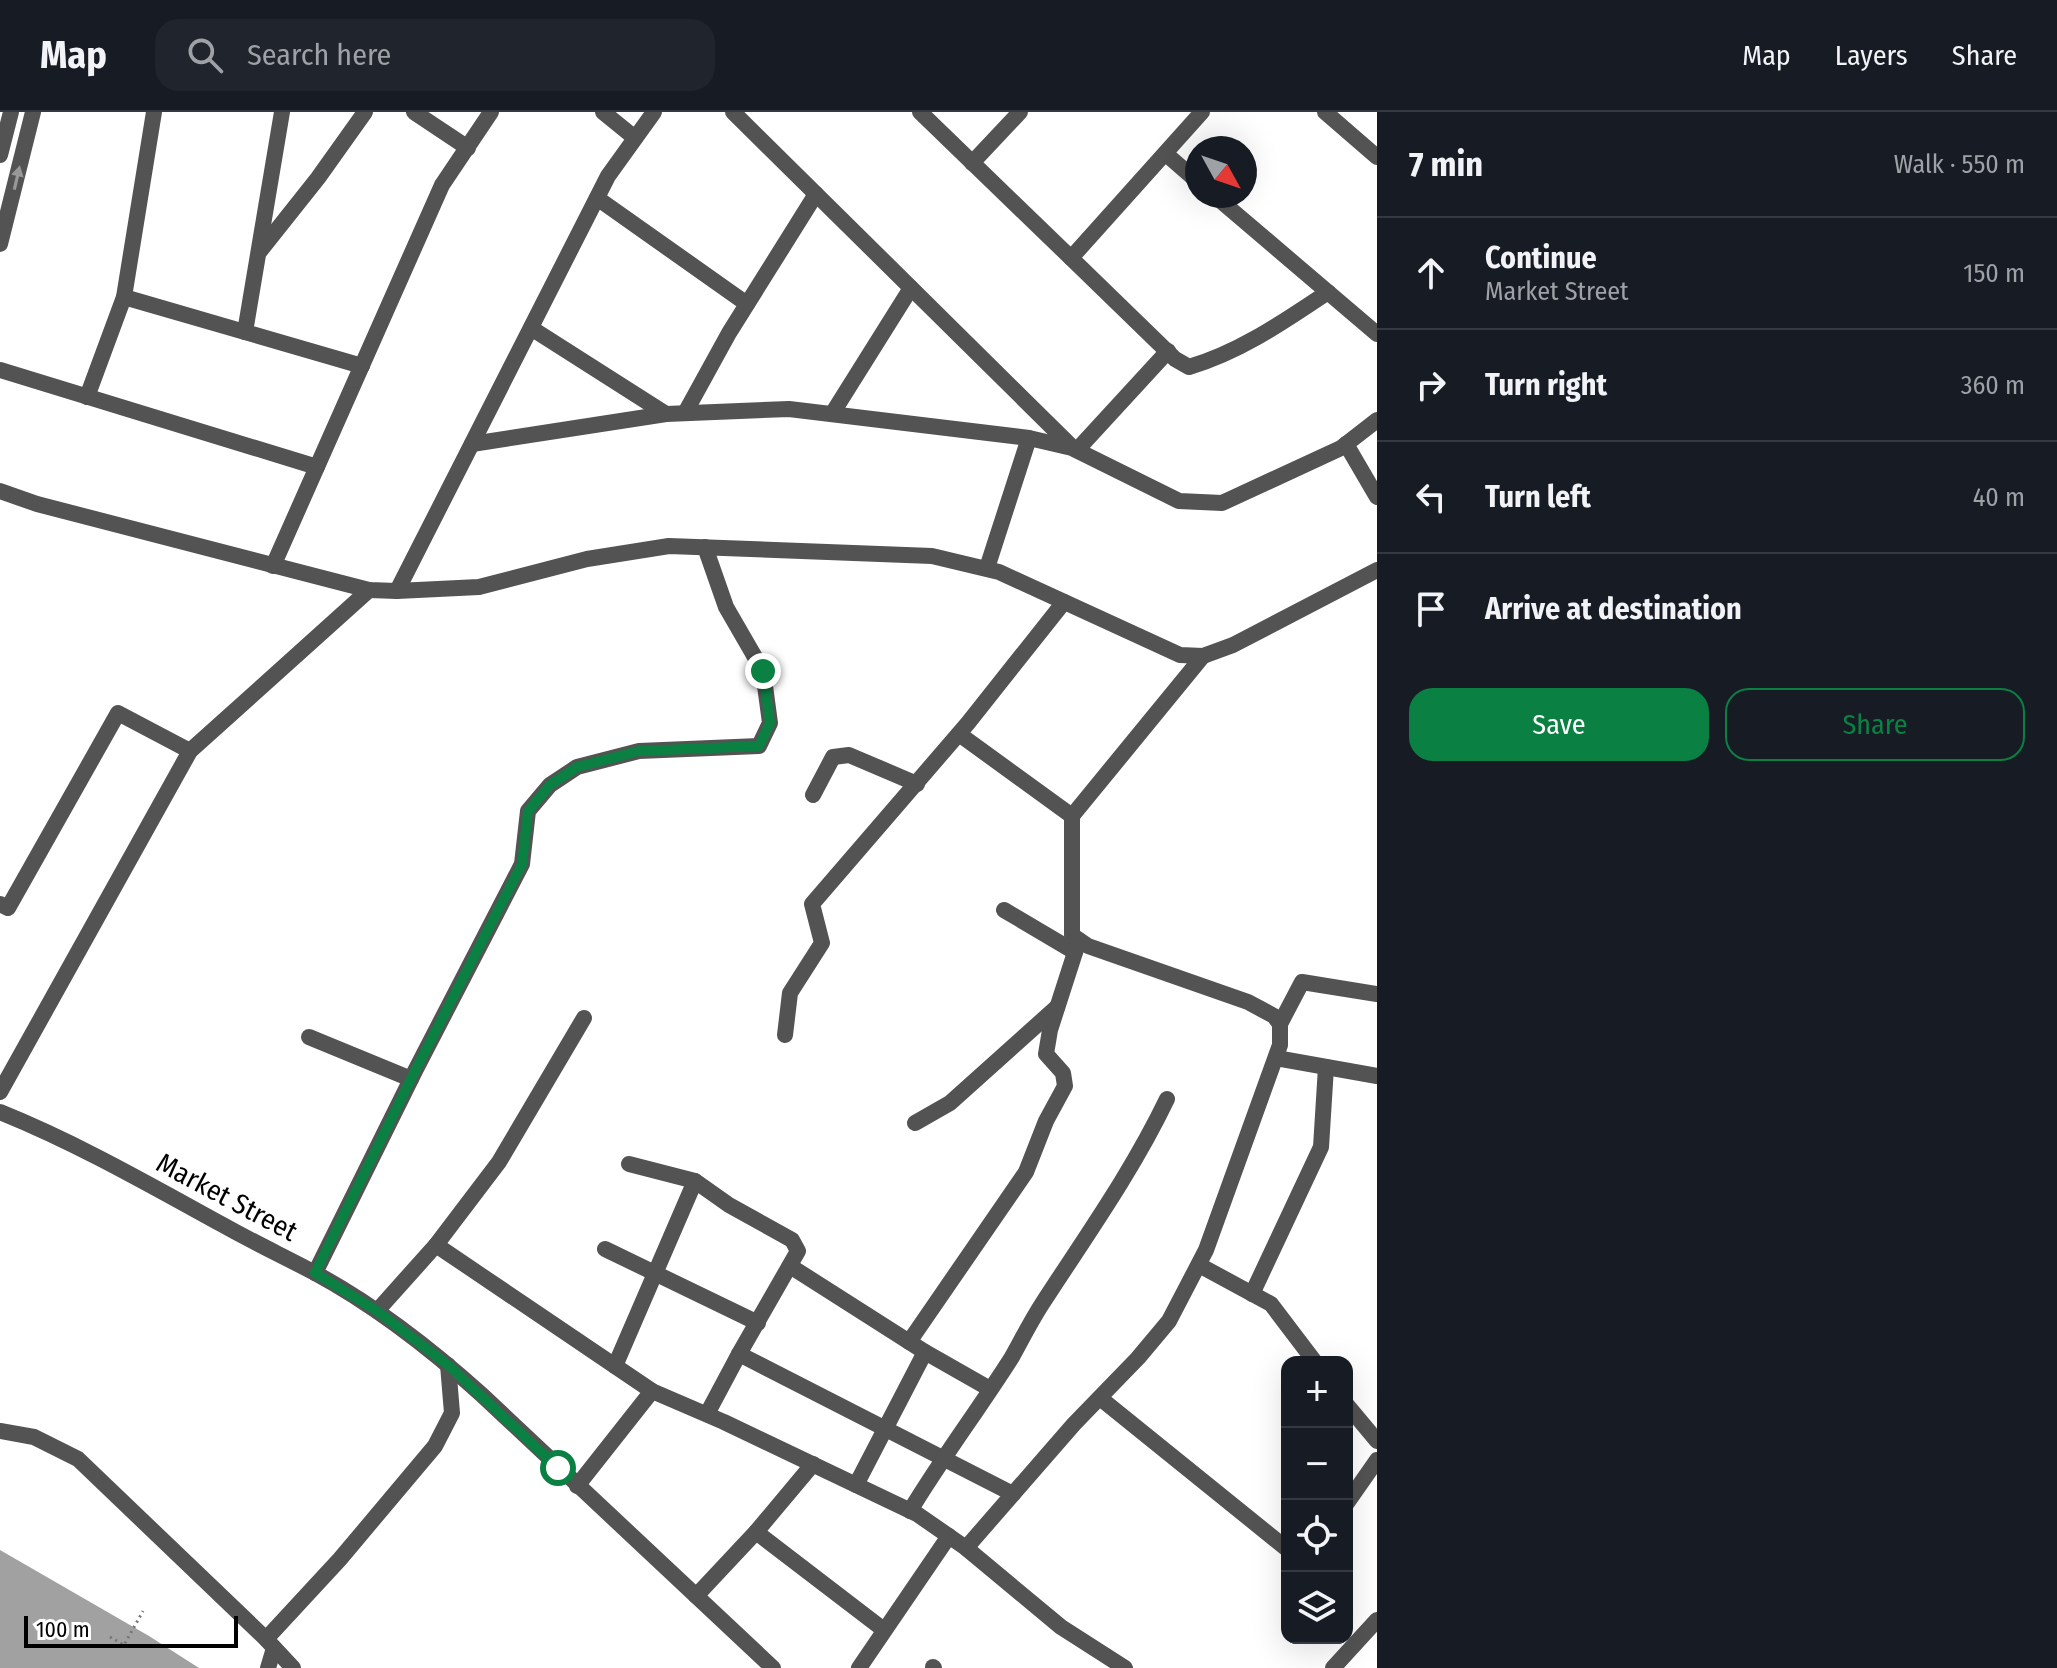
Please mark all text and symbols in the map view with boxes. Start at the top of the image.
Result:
search box [155,19,715,91]
text: Map [40,32,107,78]
icon: search [183,33,227,77]
text: Search here [247,37,391,73]
text: Map [1742,39,1791,72]
text: Layers [1835,39,1908,72]
text: Share [1952,39,2017,72]
north arrow [1185,136,1257,208]
text: 7 min [1409,144,1483,185]
text: Walk · 550 m [1894,149,2025,180]
one-way arrow [11,166,24,191]
text: Continue [1485,240,1597,276]
icon: ahead [1409,251,1453,295]
text: 150 m [1963,258,2025,289]
text: Market Street [1485,276,1629,307]
icon: right [1409,363,1453,407]
text: Turn right [1485,367,1607,403]
text: 360 m [1961,370,2025,401]
icon: left [1409,475,1453,519]
text: Turn left [1485,479,1591,515]
text: 40 m [1973,482,2025,513]
icon: arrive [1409,587,1453,631]
text: Arrive at destination [1485,591,1742,627]
route end [745,653,781,689]
button: Save [1409,688,1709,761]
button: Share [1725,688,2025,761]
street label: Market Street [151,1146,304,1248]
map controls [1281,1356,1353,1644]
button: + [1281,1356,1353,1428]
button: − [1281,1428,1353,1500]
route start [540,1450,576,1486]
button: locate [1281,1500,1353,1572]
button: layers [1281,1572,1353,1644]
scale bar [24,1612,238,1648]
text: 100 m [36,1616,90,1643]

